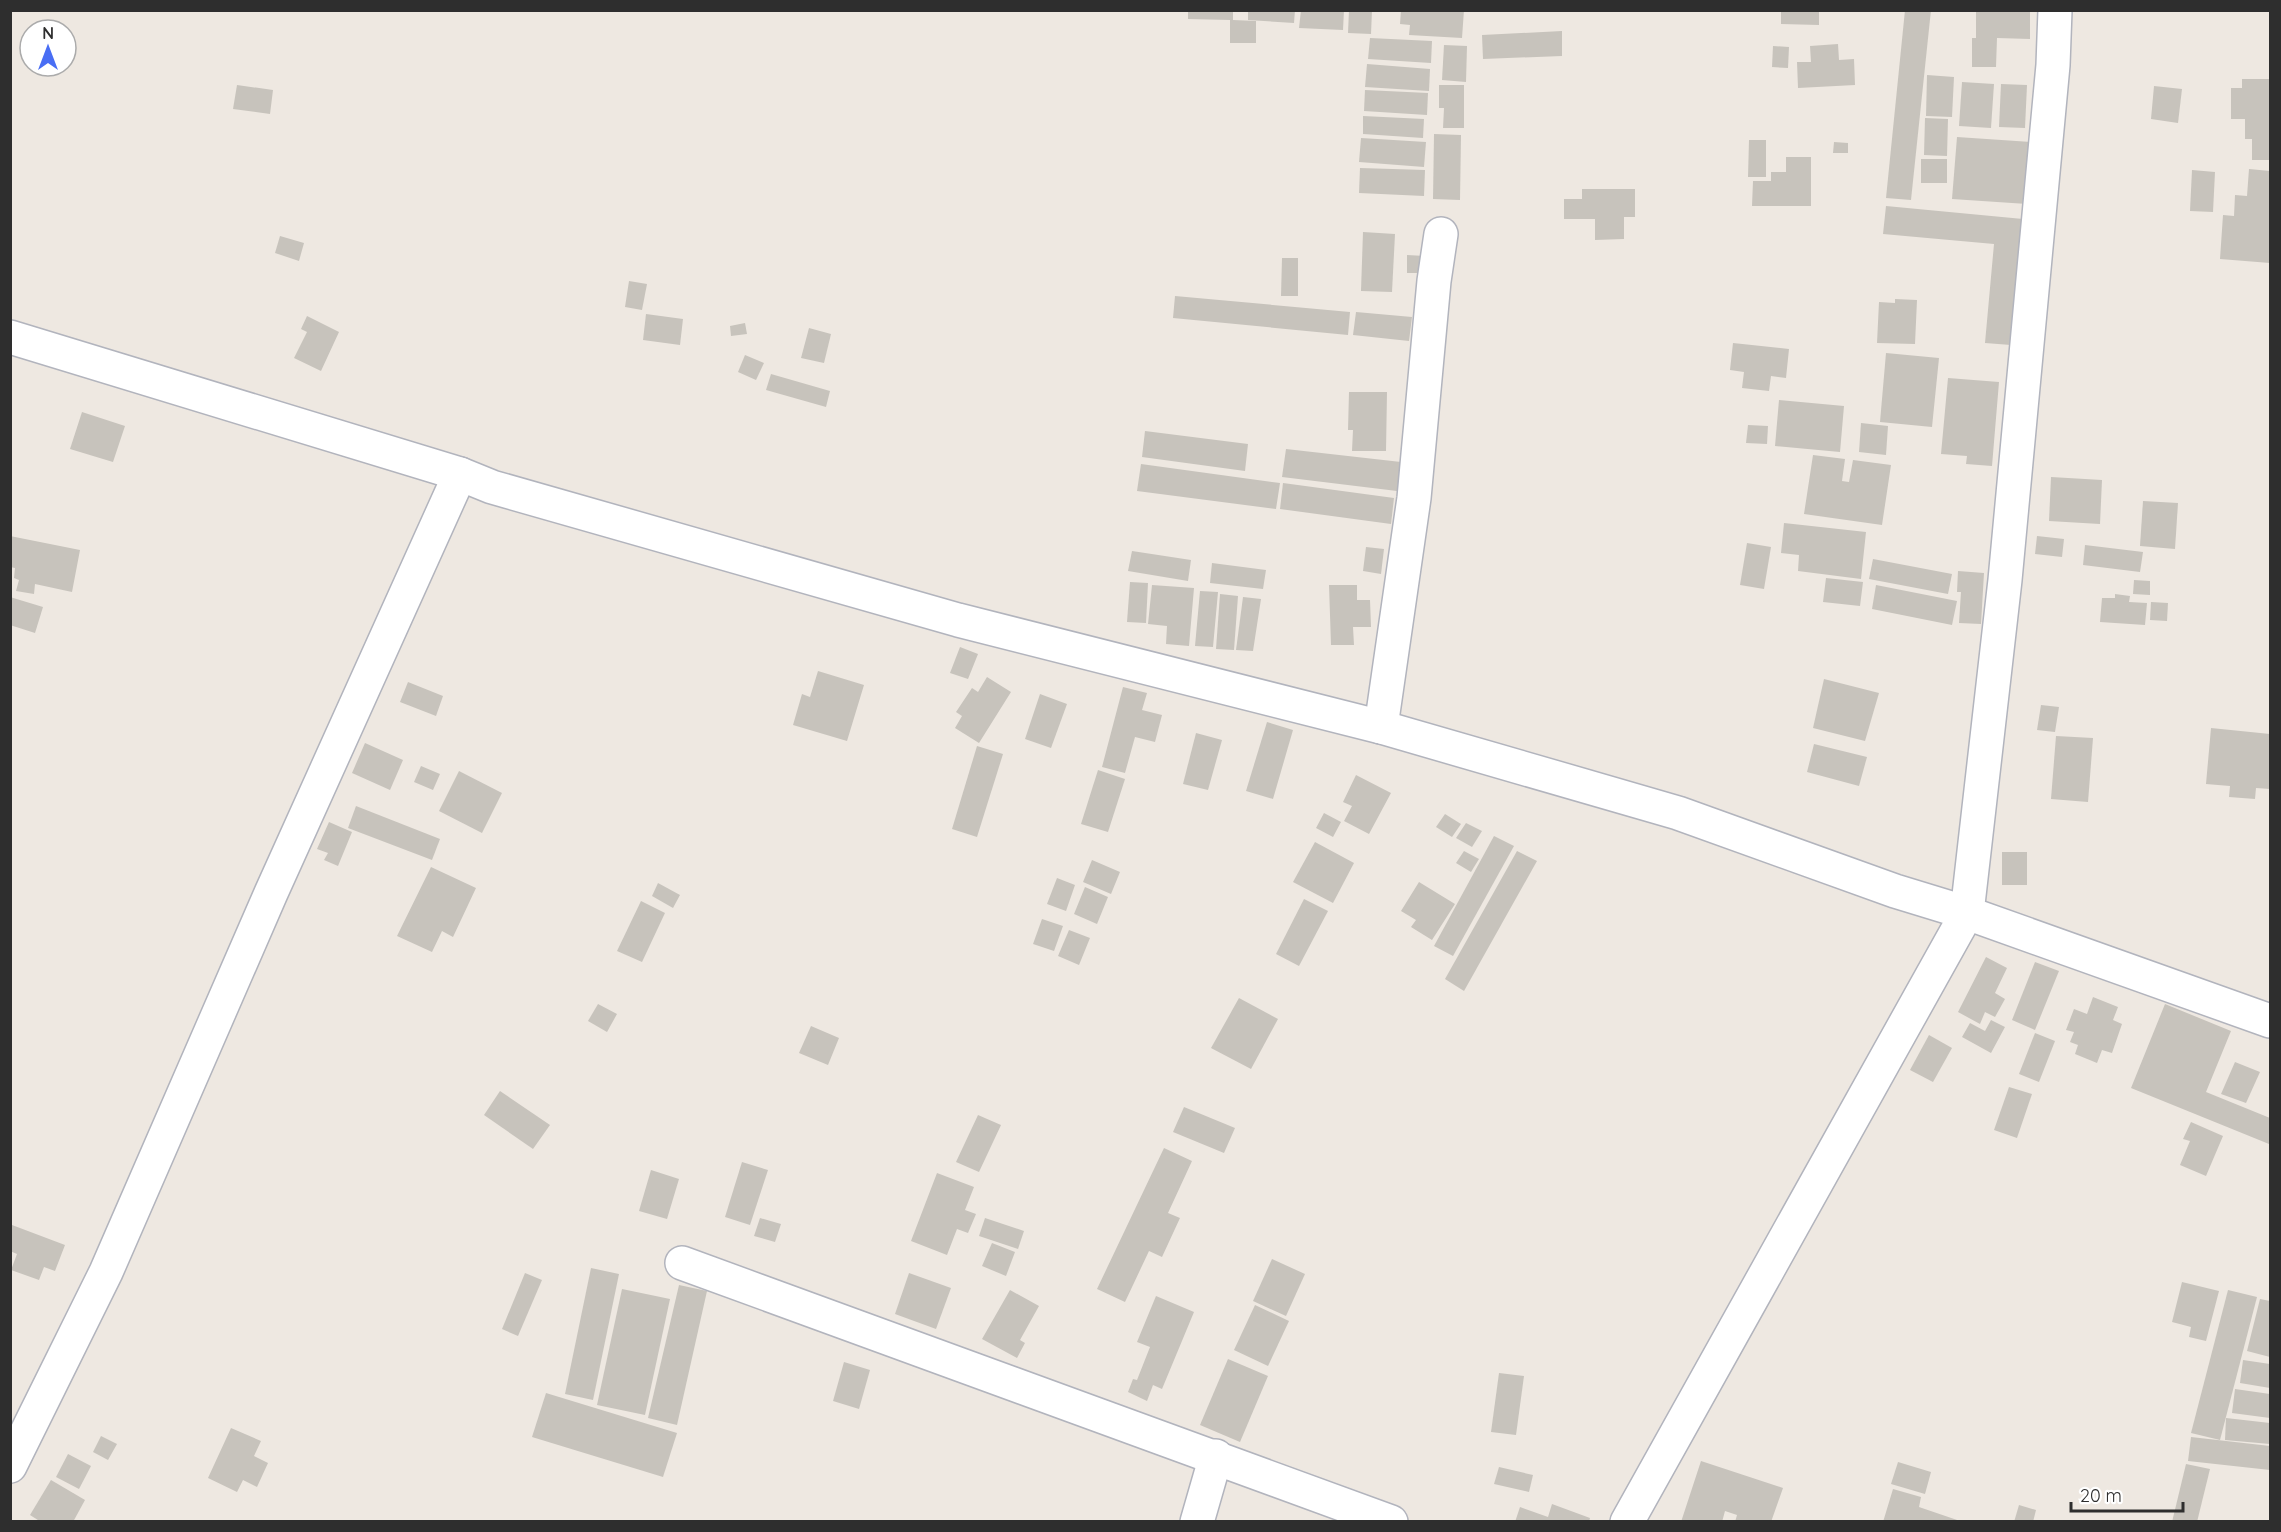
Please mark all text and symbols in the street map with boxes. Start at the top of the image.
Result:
north arrow [18,18,78,78]
text: N [42,23,54,43]
scale bar [2071,1475,2184,1513]
text: 20 m [2080,1484,2122,1507]

